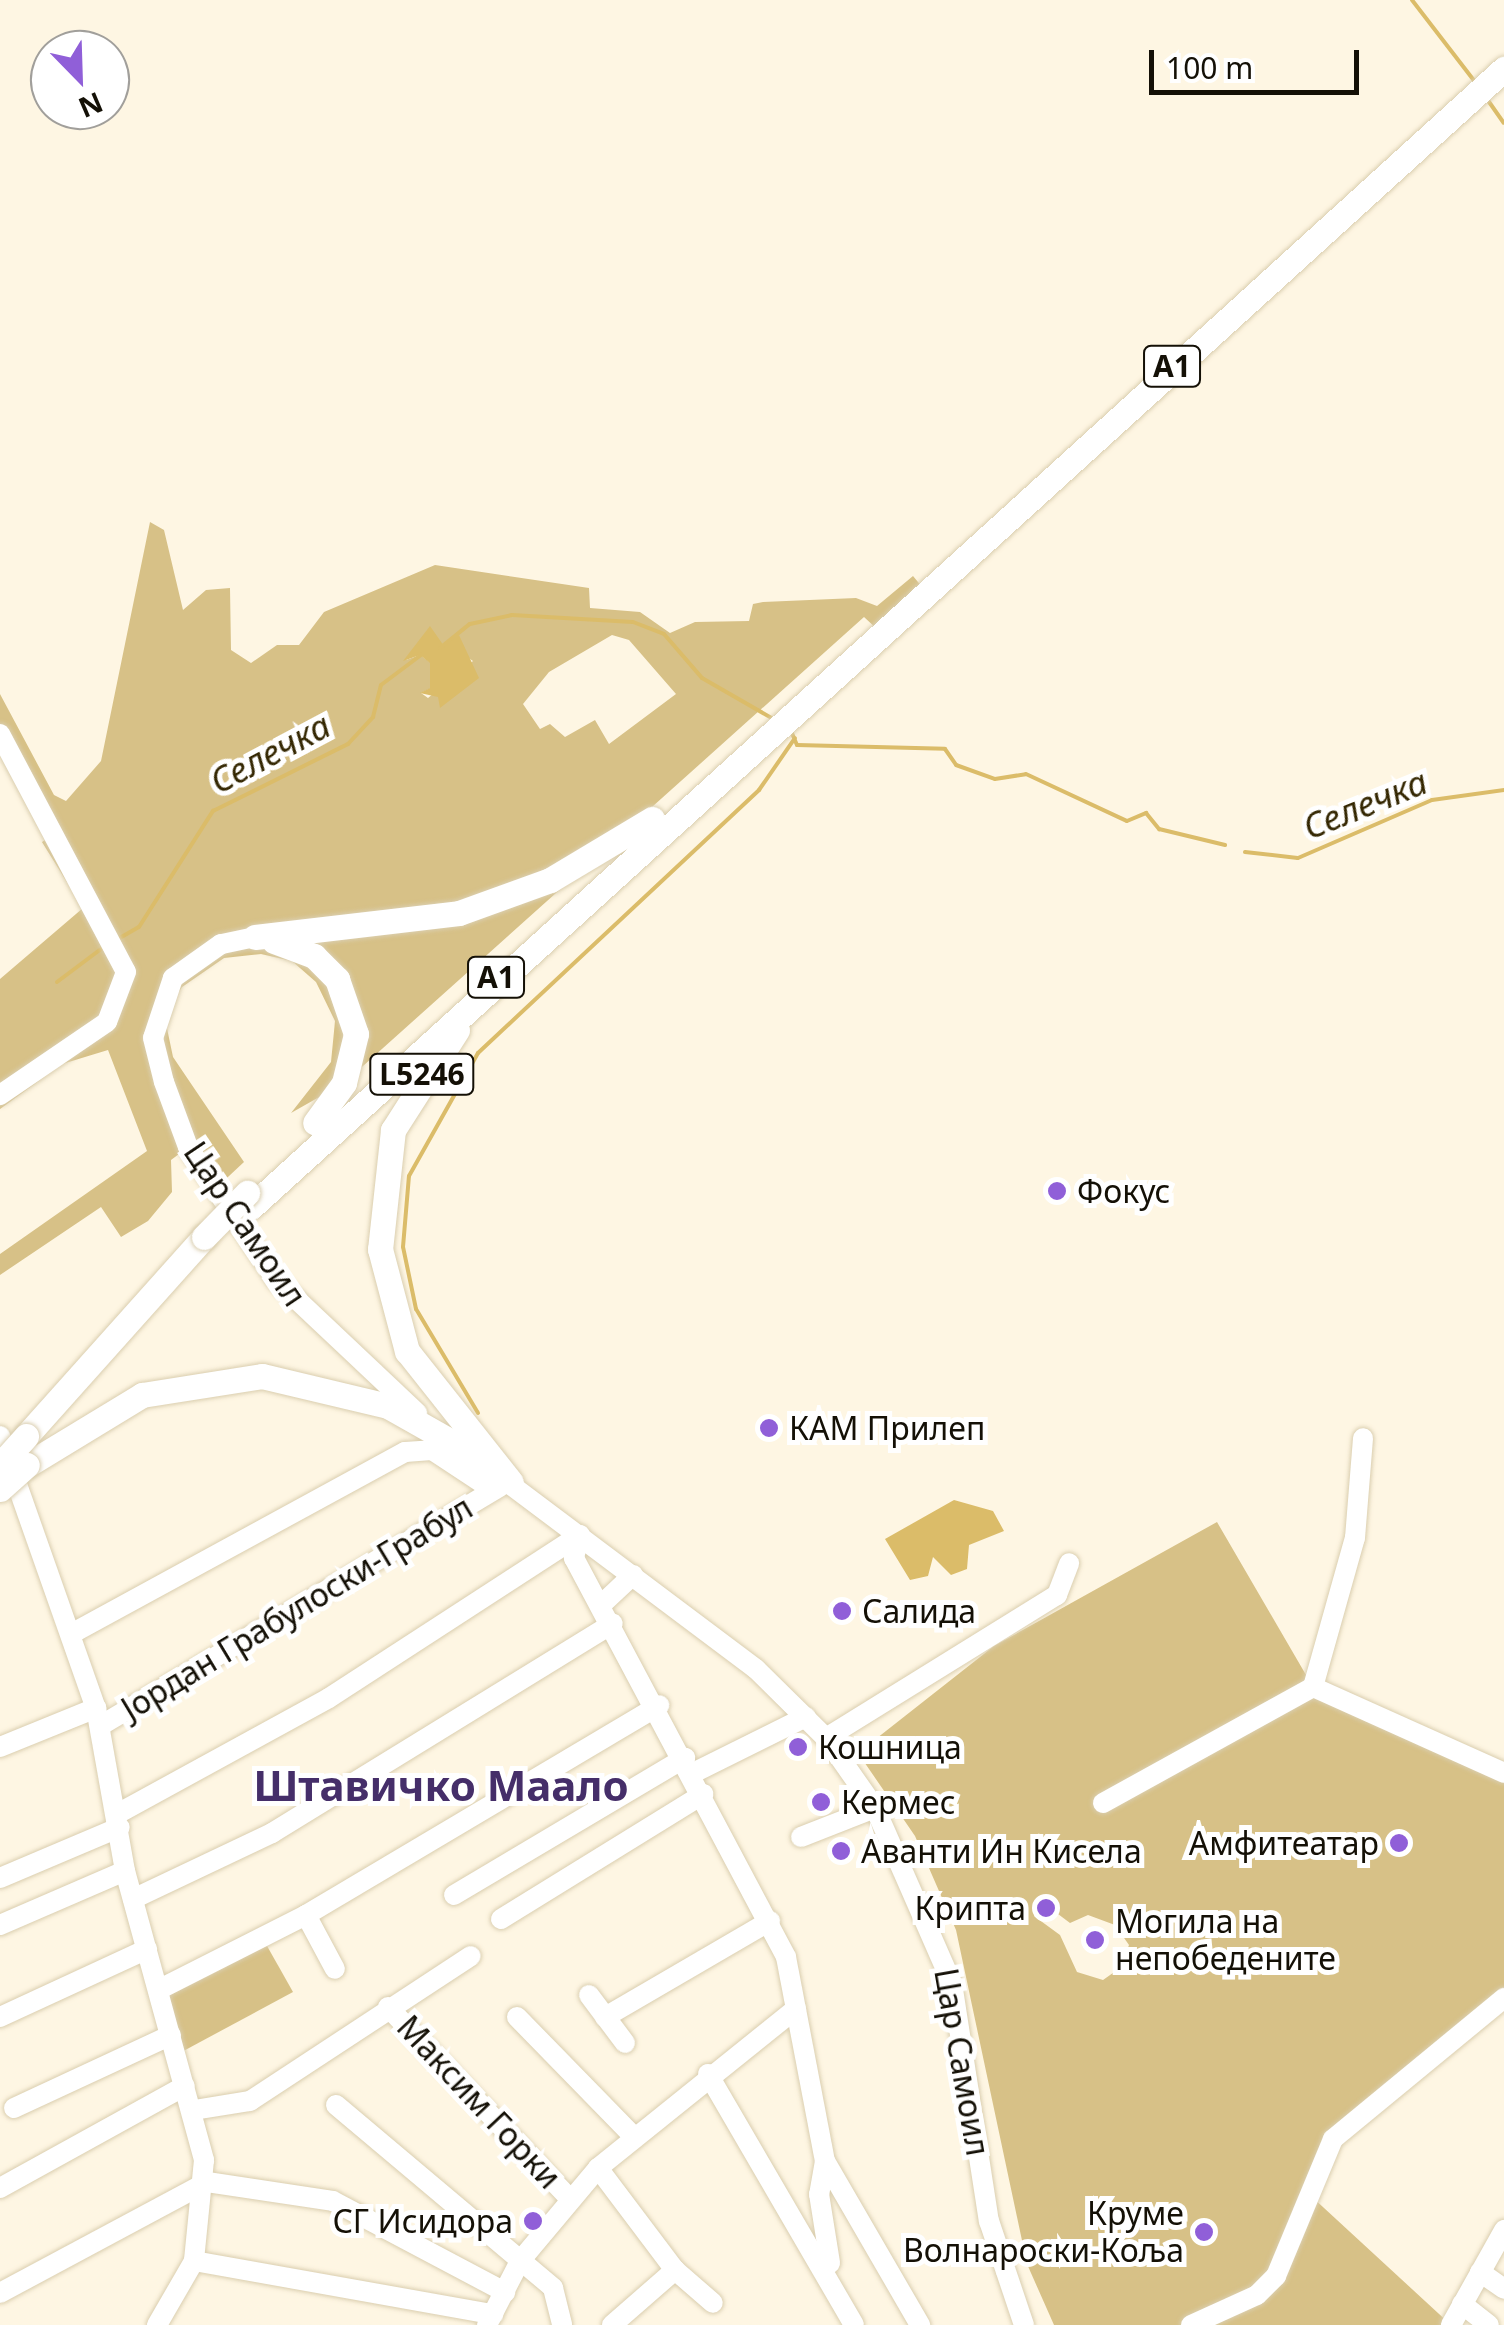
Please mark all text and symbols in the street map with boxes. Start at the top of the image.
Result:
north arrow [30,30,130,130]
scale bar [1154,30,1364,92]
text: 100 m [1166,47,1253,88]
text: N [73,84,109,128]
road number: A1 [1142,341,1202,391]
water label: Селечка [203,704,337,802]
water label: Селечка [1297,760,1433,848]
road number: A1 [466,952,526,1002]
road number: L5246 [367,1049,477,1099]
street label: Цар Самоил [176,1135,314,1313]
place label: Фокус [1077,1172,1170,1210]
marker: Фокус [1046,1180,1068,1202]
place label: КАМ Прилеп [789,1409,985,1447]
marker: КАМ Прилеп [758,1417,780,1439]
street label: Јордан Грабулоски-Грабул [115,1488,479,1728]
place label: Салида [862,1592,976,1630]
marker: Салида [831,1600,853,1622]
place label: Кошница [818,1728,962,1766]
marker: Кошница [787,1736,809,1758]
district label: Штавичко Маало [253,1760,629,1810]
place label: Кермес [841,1783,955,1821]
marker: Кермес [810,1791,832,1813]
place label: Амфитеатар [1189,1824,1379,1862]
place label: Аванти Ин Кисела [861,1832,1142,1870]
marker: Амфитеатар [1388,1832,1410,1854]
marker: Аванти Ин Кисела [830,1840,852,1862]
place label: Крипта [915,1889,1026,1927]
marker: Крипта [1035,1897,1057,1919]
place label: Могила на непобедените [1115,1903,1336,1978]
marker: Могила на непобедените [1084,1929,1106,1951]
street label: Цар Самоил [927,1965,997,2159]
street label: Максим Горки [389,2008,569,2196]
place label: Круме Волнароски-Коља [903,2195,1184,2270]
place label: СГ Исидора [332,2202,513,2240]
marker: СГ Исидора [522,2210,544,2232]
marker: Круме Волнароски-Коља [1193,2221,1215,2243]

